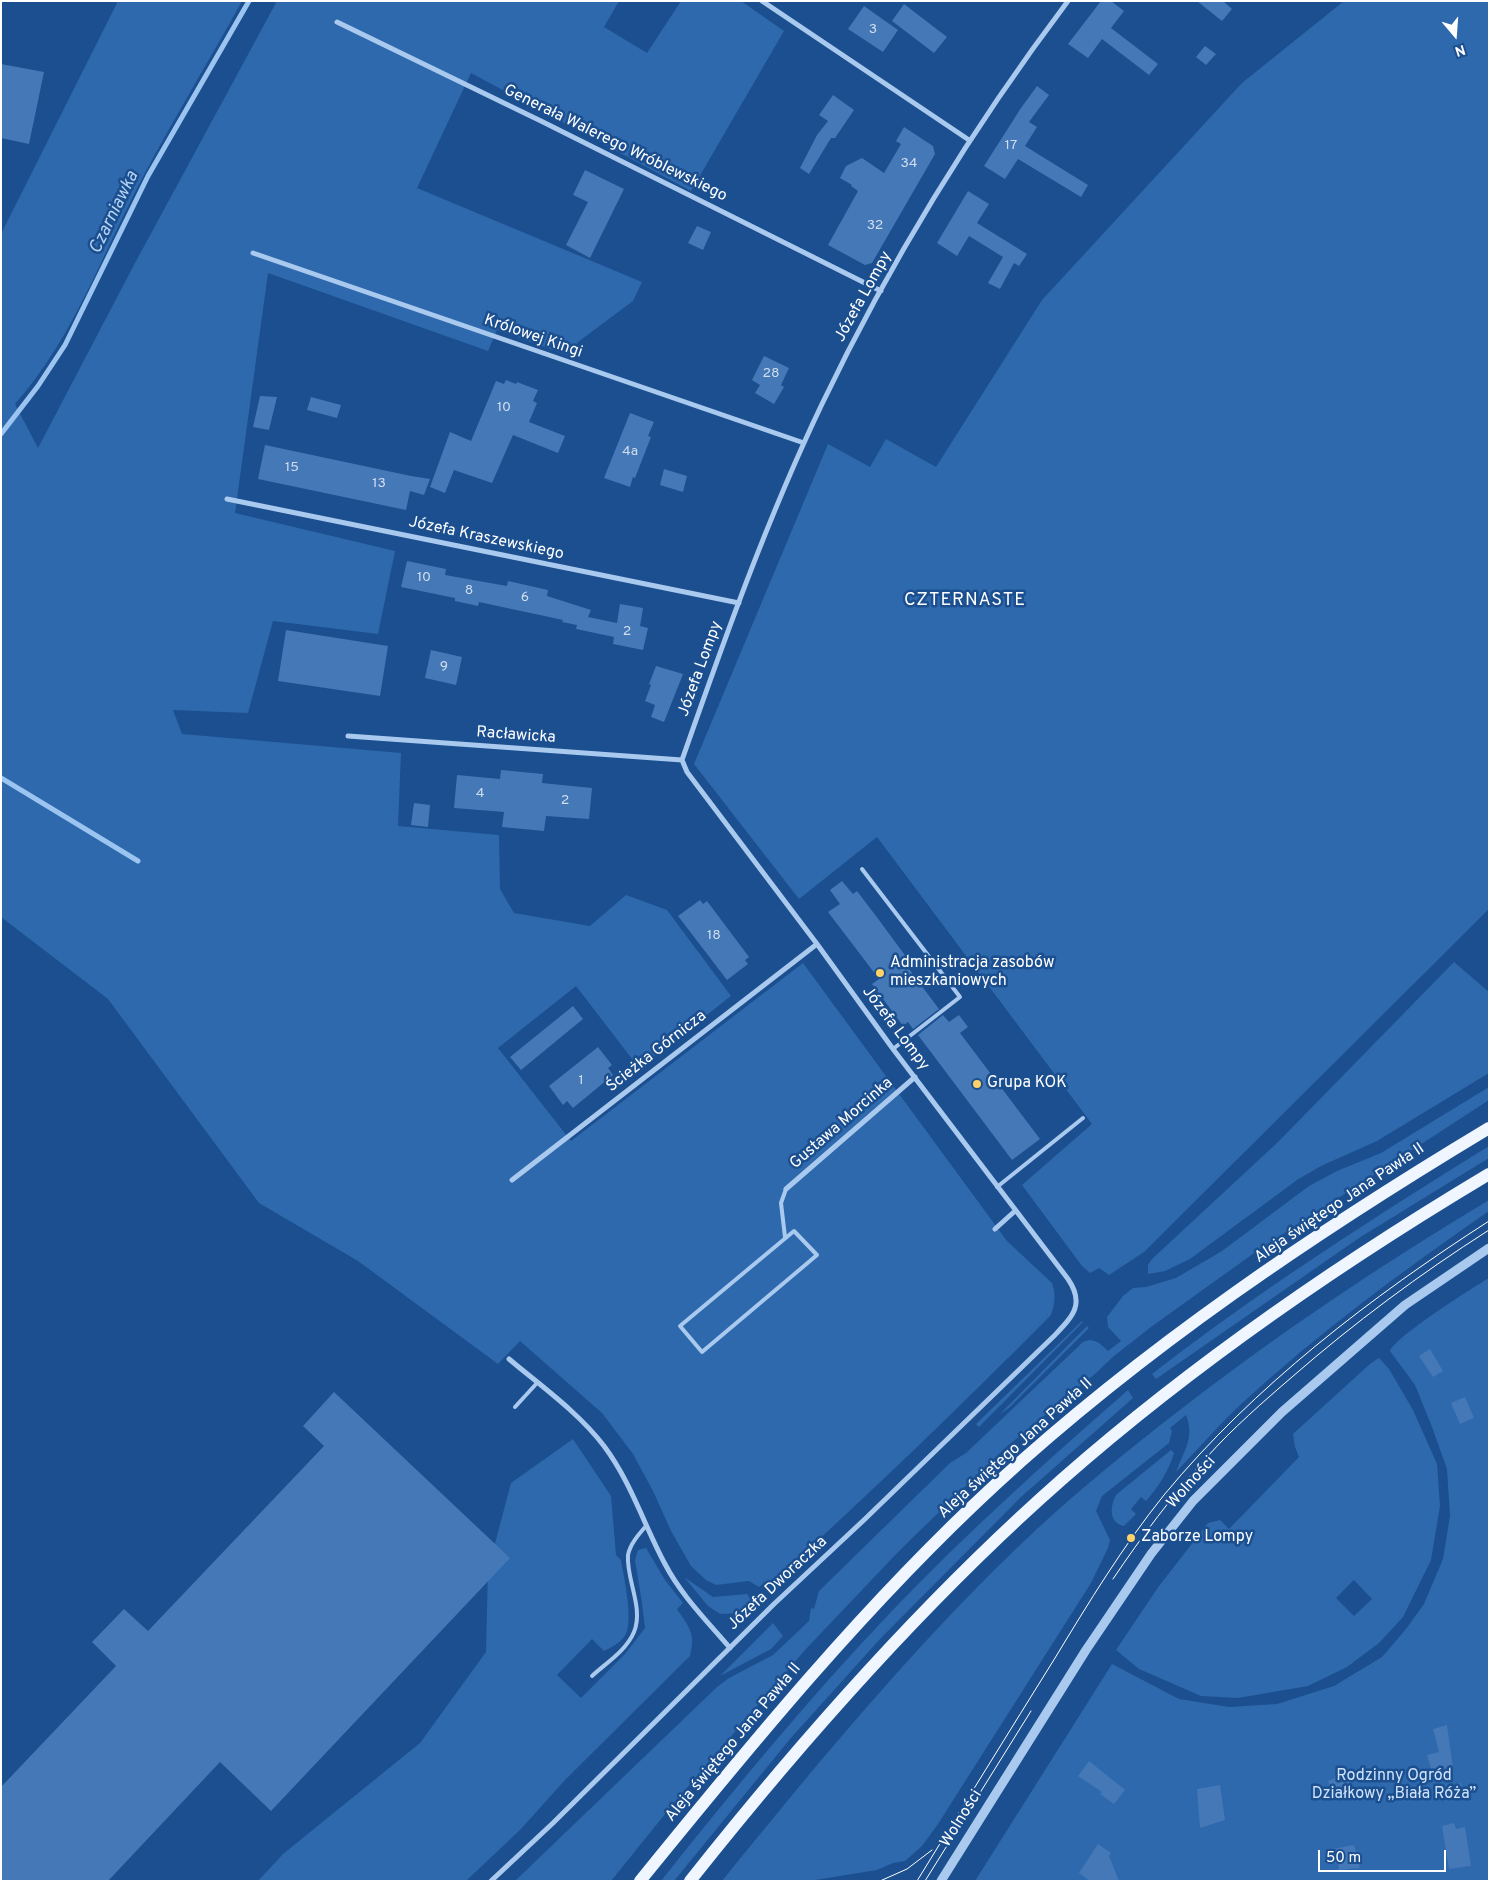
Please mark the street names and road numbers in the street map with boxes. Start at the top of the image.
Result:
street label: Generała Walerego Wróblewskiego [500,81,730,207]
street label: Józefa Lompy [831,248,897,346]
street label: Królowej Kingi [481,311,585,363]
street label: Józefa Kraszewskiego [407,513,565,565]
street label: Józefa Lompy [675,619,727,719]
street label: Racławicka [476,724,556,748]
street label: Józefa Lompy [857,983,933,1075]
street label: Ścieżka Górnicza [603,1007,711,1097]
street label: Gustawa Morcinka [787,1074,897,1174]
street label: Aleja świętego Jana Pawła II [1251,1140,1429,1268]
street label: Aleja świętego Jana Pawła II [935,1375,1097,1523]
street label: Wolności [1164,1453,1220,1513]
street label: Józefa Dworaczka [724,1533,832,1635]
street label: Aleja świętego Jana Pawła II [662,1660,806,1826]
street label: Wolności [937,1787,987,1851]

